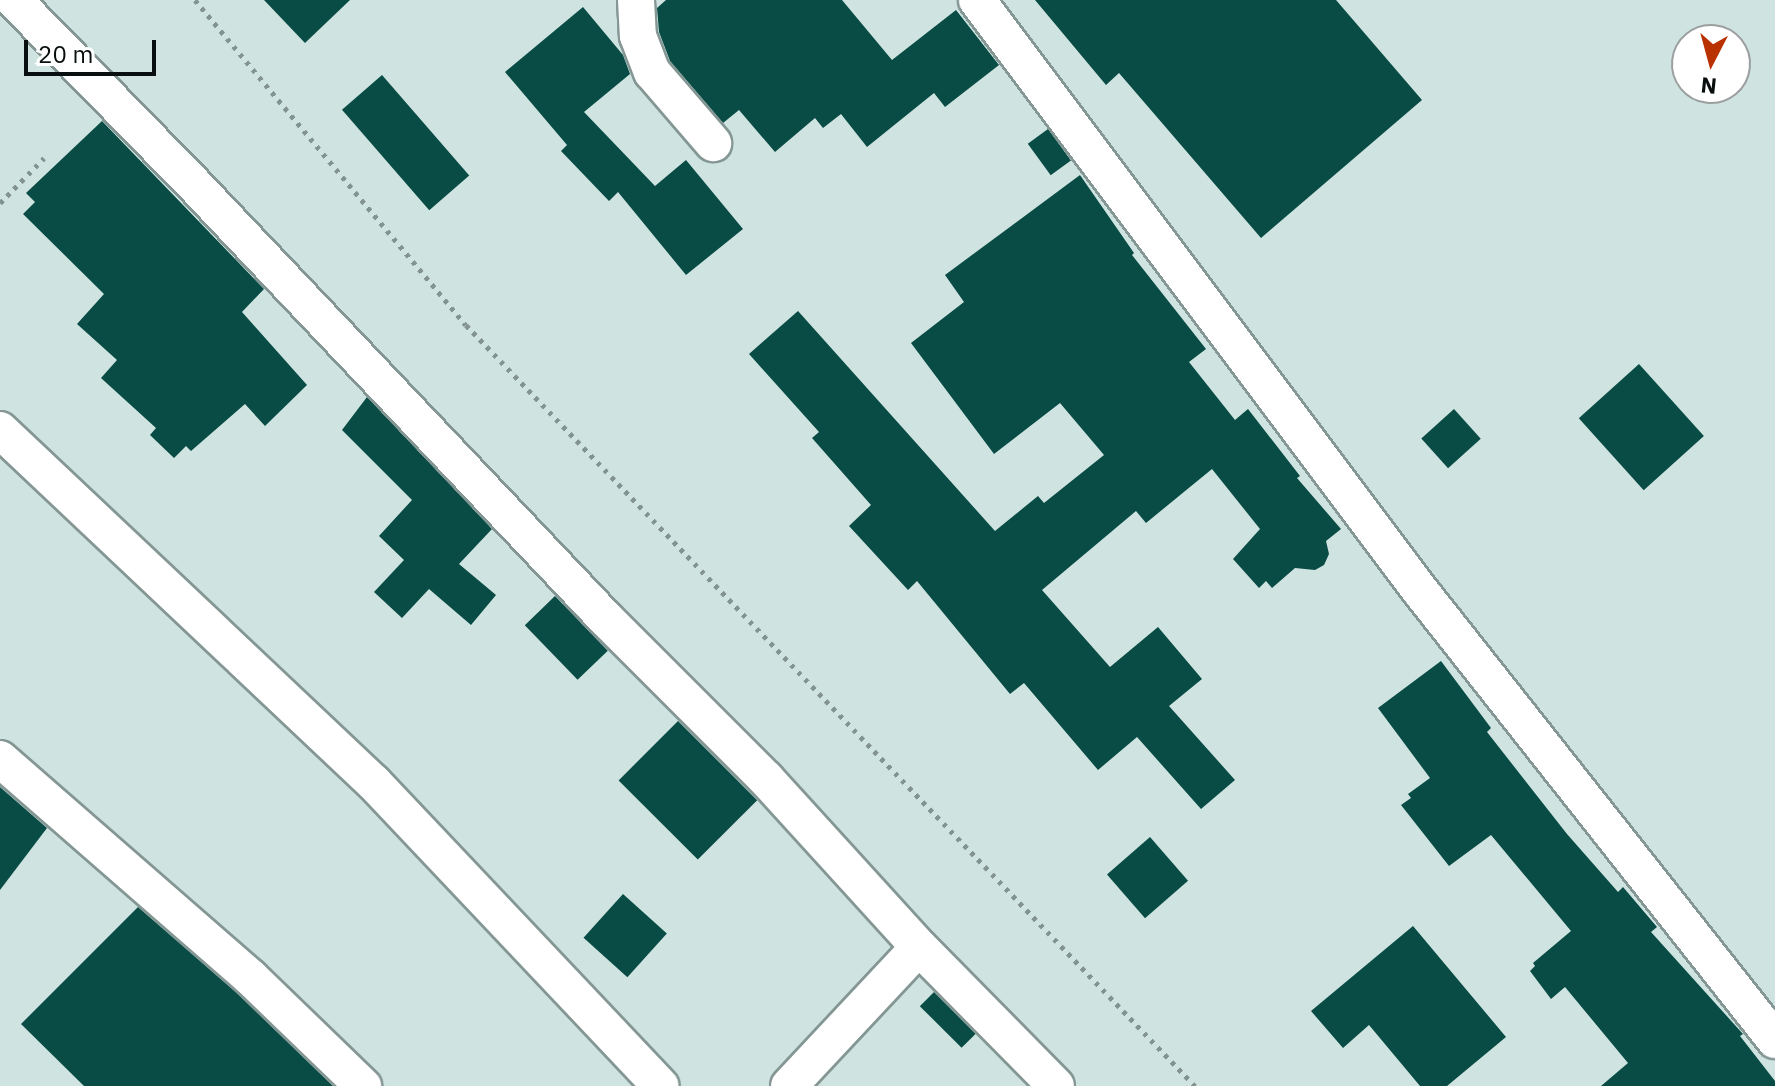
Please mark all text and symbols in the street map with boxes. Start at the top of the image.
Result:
scale bar [28,24,160,74]
north arrow [1671,24,1751,104]
text: 20 m [38,38,93,70]
text: N [1699,71,1718,102]

